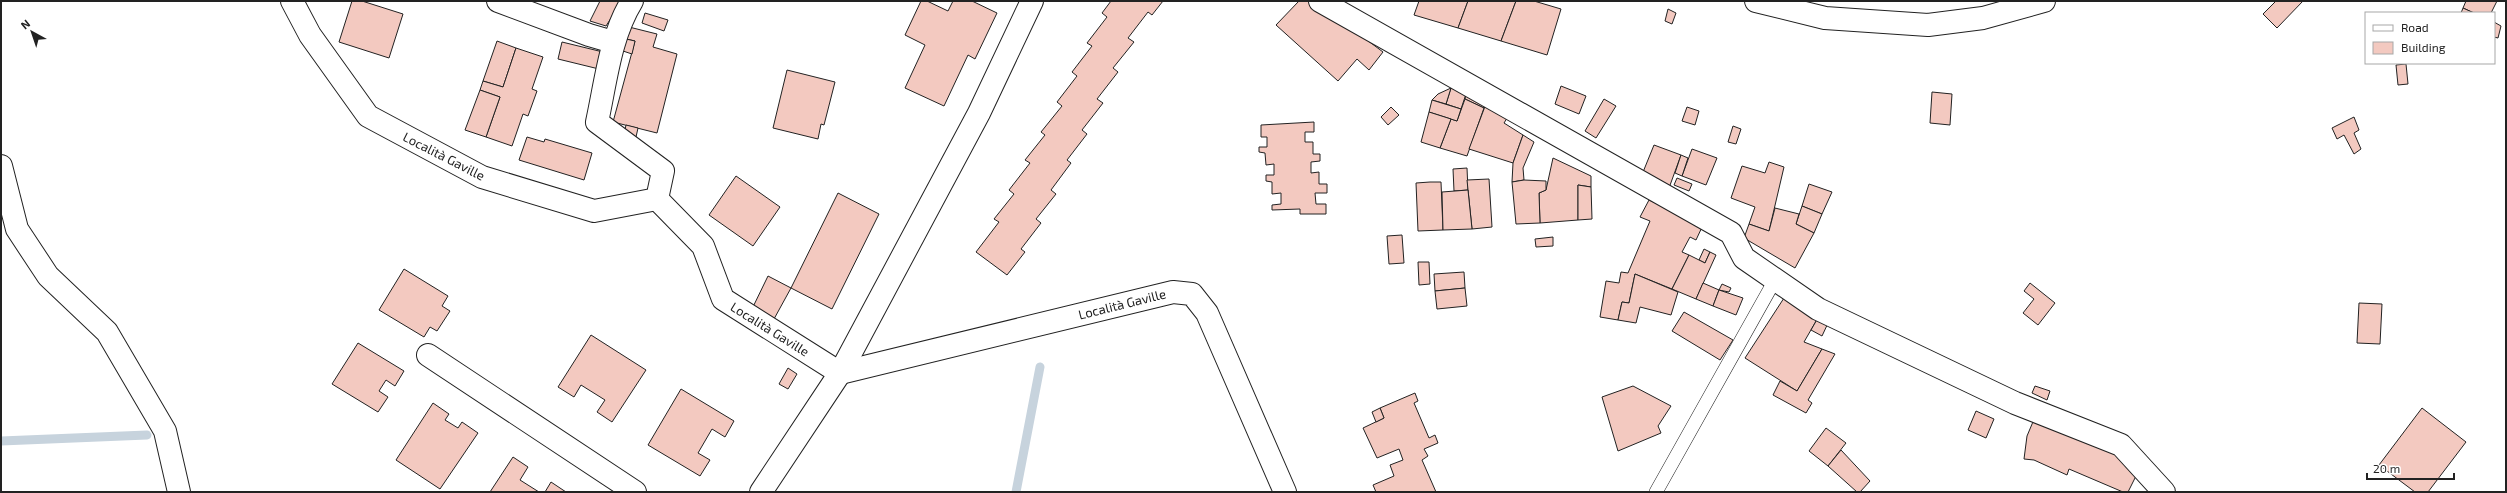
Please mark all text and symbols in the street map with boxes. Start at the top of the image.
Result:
north arrow [12,12,52,52]
legend [2365,12,2495,64]
text: N [18,16,33,31]
text: Road [2401,20,2429,34]
text: Building [2401,40,2446,54]
street label: Località Gaville [400,129,488,184]
street label: Località Gaville [1077,285,1167,323]
street label: Località Gaville [728,298,812,360]
scale bar [2367,455,2454,481]
text: 20 m [2373,461,2400,475]

